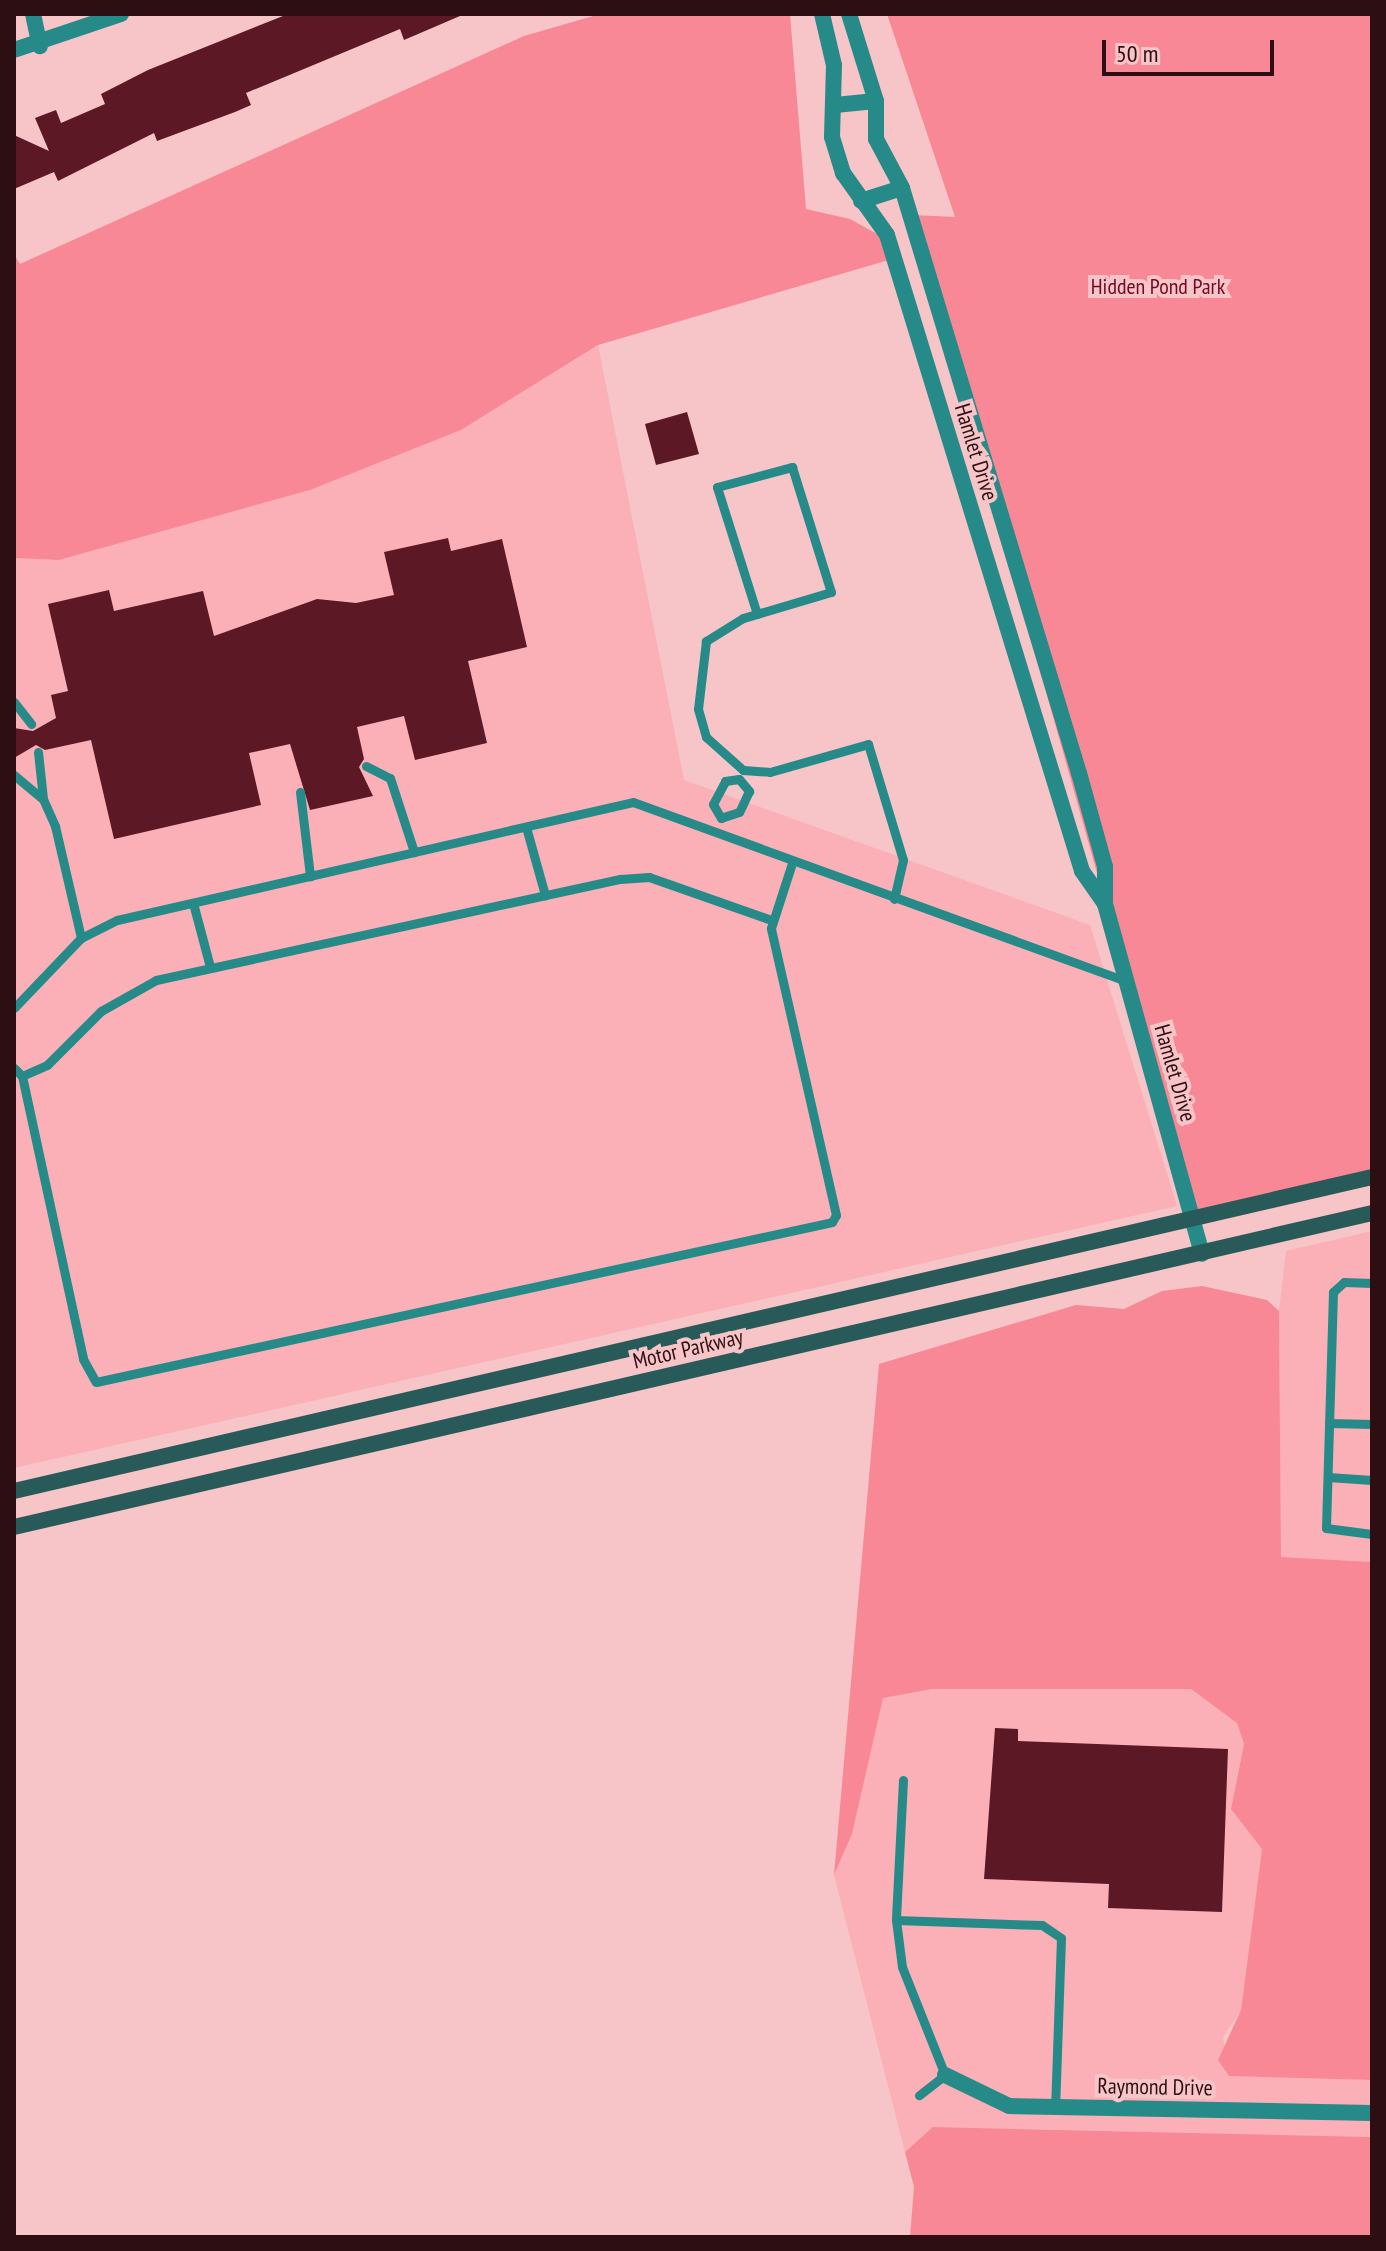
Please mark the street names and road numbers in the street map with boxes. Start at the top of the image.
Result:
street label: Hamlet Drive [949,400,1003,504]
street label: Hamlet Drive [1149,1021,1201,1125]
street label: Motor Parkway [630,1324,746,1374]
street label: Raymond Drive [1097,2073,1213,2101]

